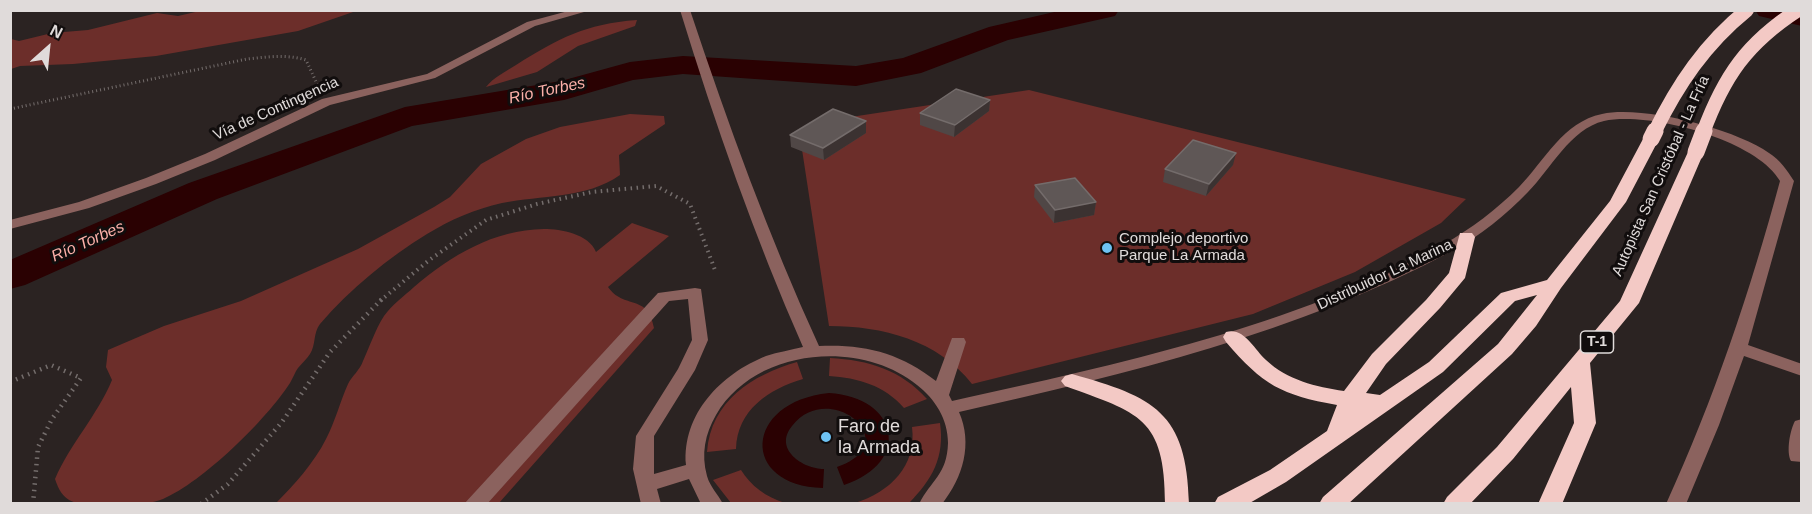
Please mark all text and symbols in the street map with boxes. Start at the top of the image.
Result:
north arrow [18,18,78,78]
text: N [47,21,65,42]
street label: Vía de Contingencia [211,73,341,145]
street label: Autopista San Cristóbal - La Fría [1609,73,1713,279]
water label: Río Torbes [507,74,587,108]
water label: Río Torbes [49,217,127,267]
place label: Complejo deportivo Parque La Armada [1119,230,1248,265]
street label: Distribuidor La Marina [1315,236,1455,314]
marker: Complejo deportivo Parque La Armada [1100,241,1114,255]
road number: T-1 [1580,331,1614,353]
place label: Faro de la Armada [838,416,920,458]
marker: Faro de la Armada [819,430,833,444]

